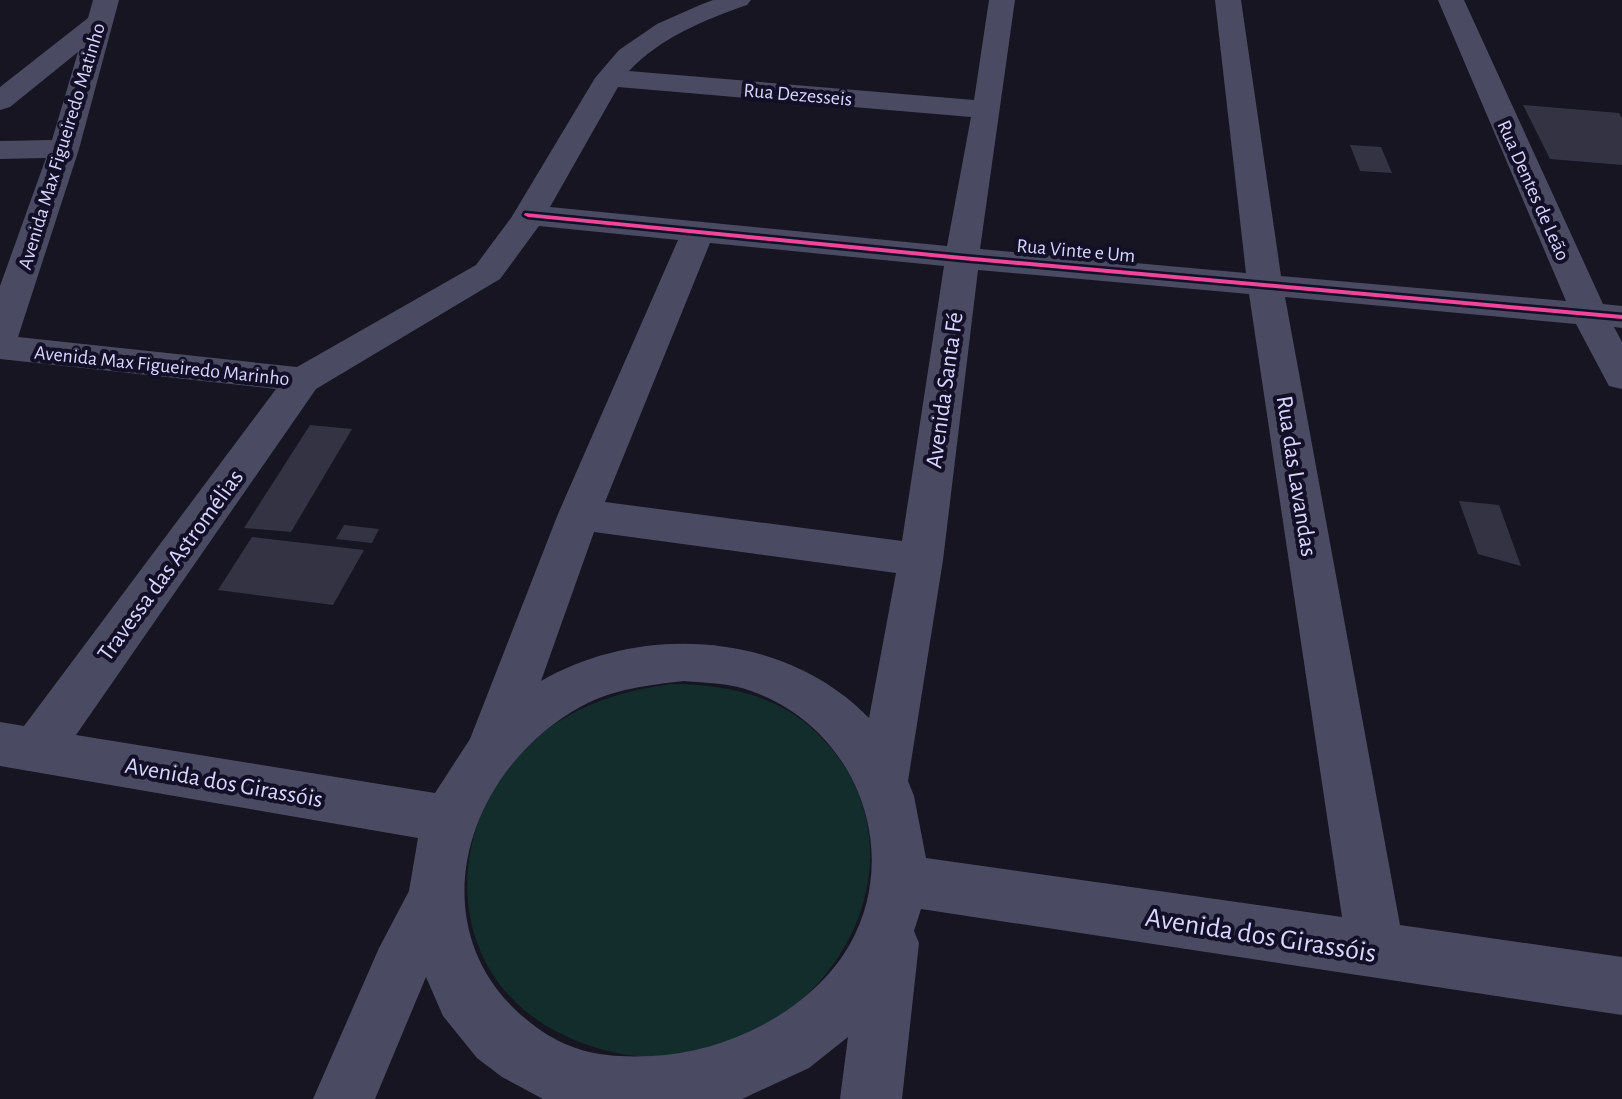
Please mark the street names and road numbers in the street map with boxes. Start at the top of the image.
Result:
street label: Avenida Max Figueiredo Matinho [15,21,109,272]
street label: Rua Dezesseis [743,80,853,110]
street label: Rua Dentes de Leão [1493,117,1573,263]
street label: Rua Vinte e Um [1016,236,1136,266]
street label: Avenida Santa Fé [922,311,968,470]
street label: Avenida Max Figueiredo Marinho [33,343,291,389]
street label: Rua das Lavandas [1271,394,1321,558]
street label: Travessa das Astromélias [93,465,248,666]
street label: Avenida dos Girassóis [123,754,324,812]
street label: Avenida dos Girassóis [1143,904,1378,968]

